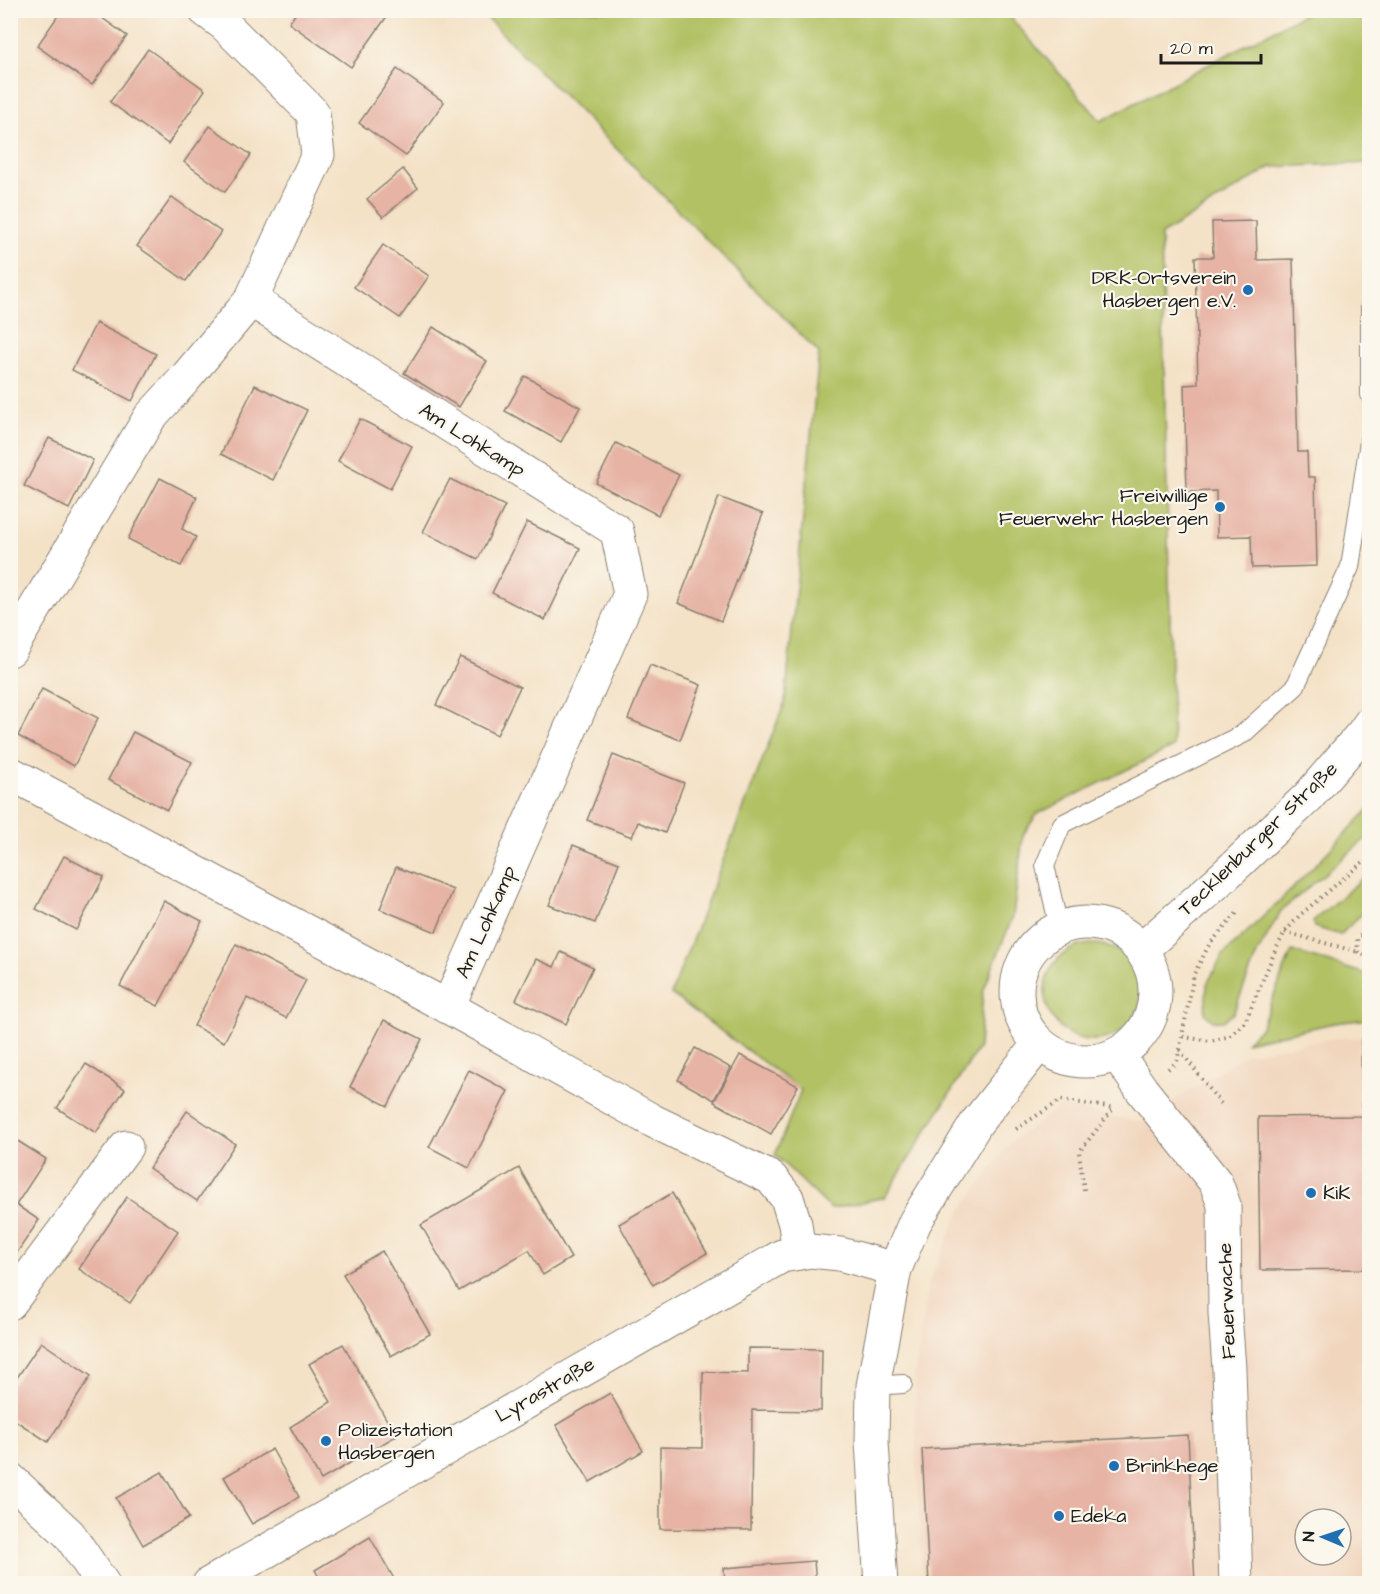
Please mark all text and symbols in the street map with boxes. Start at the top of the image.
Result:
scale bar [1161,27,1262,65]
text: 20 m [1170,36,1213,61]
place label: DRK-Ortsverein Hasbergen e.V. [1092,264,1236,316]
marker: DRK-Ortsverein Hasbergen e.V. [1241,283,1255,297]
street label: Am Lohkamp [413,396,531,484]
place label: Freiwillige Feuerwehr Hasbergen [999,482,1208,534]
marker: Freiwillige Feuerwehr Hasbergen [1213,500,1227,514]
street label: Tecklenburger Straße [1172,755,1345,923]
street label: Am Lohkamp [449,861,523,983]
place label: KiK [1323,1179,1350,1207]
marker: KiK [1304,1186,1318,1200]
street label: Feuerwache [1211,1242,1243,1360]
street label: Lyrastraße [490,1350,600,1431]
place label: Polizeistation Hasbergen [338,1416,453,1468]
marker: Polizeistation Hasbergen [319,1434,333,1448]
place label: Brinkhege [1126,1452,1219,1481]
marker: Brinkhege [1107,1459,1121,1473]
place label: Edeka [1071,1502,1126,1530]
north arrow [1293,1507,1353,1567]
marker: Edeka [1052,1509,1066,1523]
text: N [1298,1531,1320,1542]

